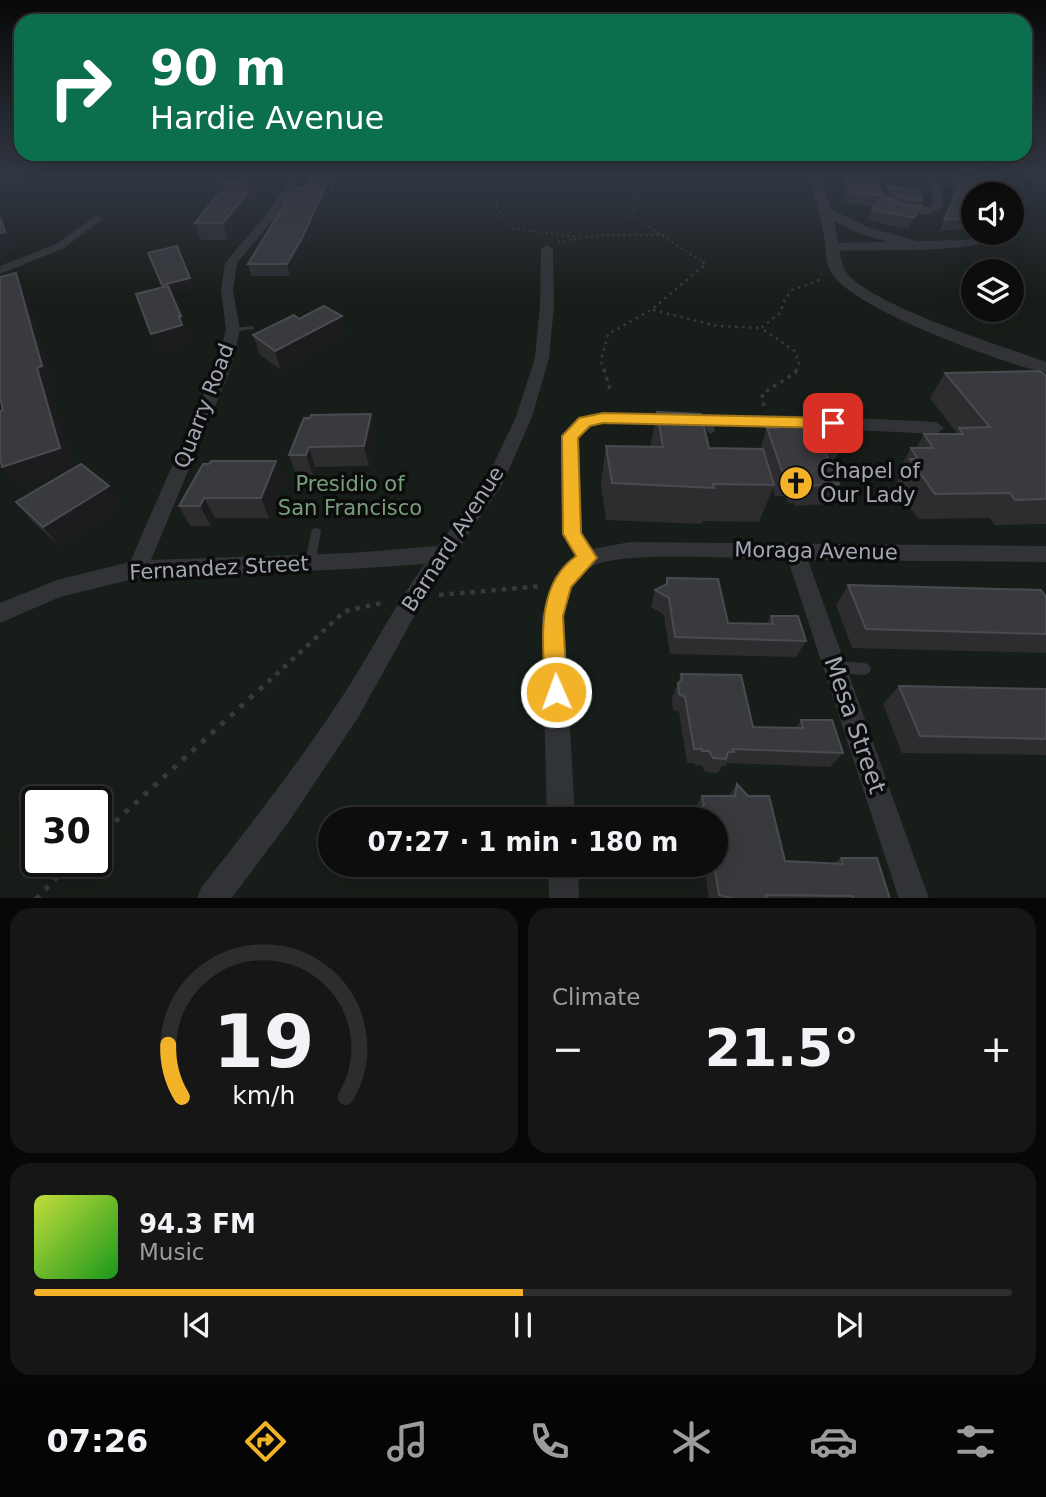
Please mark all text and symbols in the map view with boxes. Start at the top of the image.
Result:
text: 90 m [150,40,286,97]
icon: right [35,42,126,133]
text: Hardie Avenue [150,99,384,137]
map controls [961,182,1024,322]
button: sound [961,182,1024,245]
button: layers [961,259,1024,322]
street label: Quarry Road [169,340,239,472]
pin [803,393,863,453]
icon: arrive [814,404,852,442]
place label: Chapel of Our Lady [820,459,920,507]
street label: Barnard Avenue [397,462,509,616]
church icon: Chapel of Our Lady [777,464,815,502]
park label: Presidio of San Francisco [278,472,422,520]
street label: Moraga Avenue [734,538,898,564]
street label: Fernandez Street [129,551,309,585]
street label: Mesa Street [818,653,892,797]
position arrow [519,655,593,729]
speed limit sign: 30 [21,786,112,877]
text: 07:27 · 1 min · 180 m [368,827,678,857]
text: Climate [552,984,641,1010]
text: 19 [213,999,315,1084]
text: 21.5° [705,1018,859,1078]
text: − [552,1027,584,1071]
text: + [980,1027,1012,1071]
text: km/h [232,1080,296,1109]
text: 94.3 FM [139,1209,256,1239]
text: Music [139,1239,204,1265]
icon: previous [178,1306,216,1344]
icon: pause [504,1306,542,1344]
icon: next [830,1306,868,1344]
icon: directions [241,1417,290,1466]
icon: music [383,1417,432,1466]
icon: phone [525,1417,574,1466]
icon: climate [667,1417,716,1466]
icon: car [809,1417,858,1466]
icon: filters [951,1417,1000,1466]
text: 07:26 [46,1422,148,1460]

